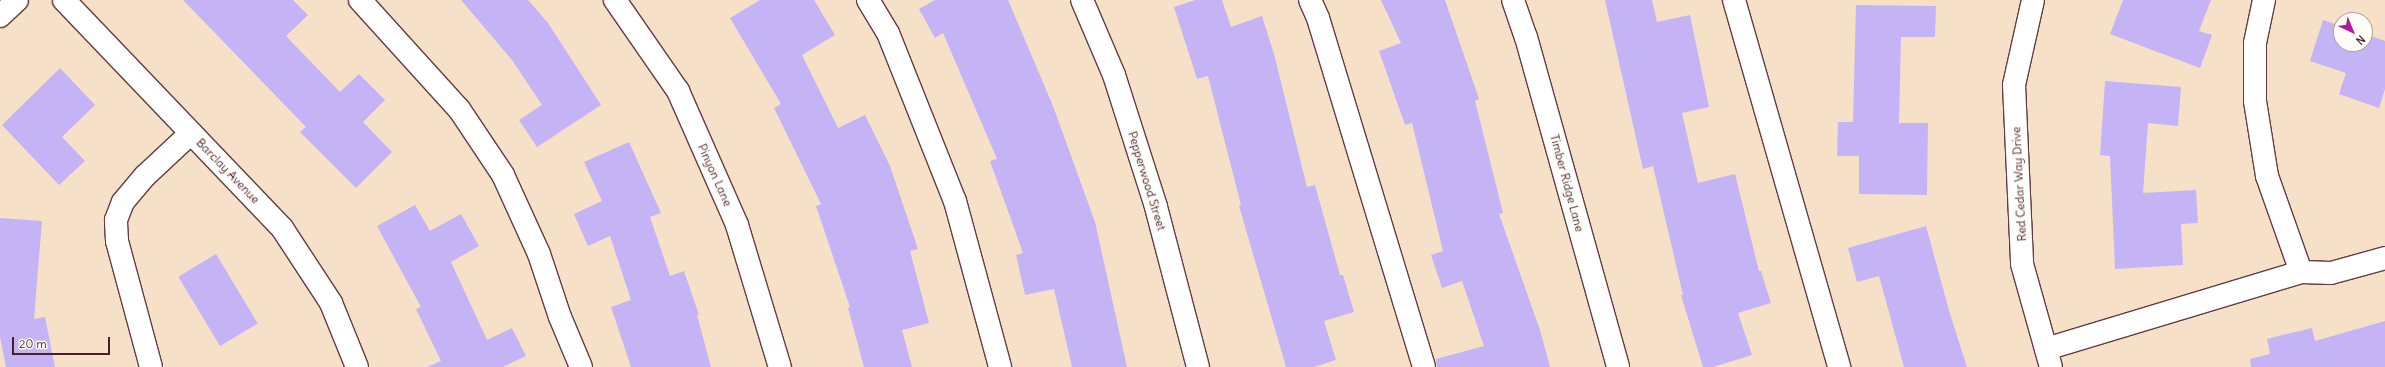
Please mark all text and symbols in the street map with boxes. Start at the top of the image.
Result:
north arrow [2333,12,2373,52]
text: N [2353,32,2368,48]
street label: Red Cedar Way Drive [2009,126,2029,242]
street label: Pepperwood Street [1125,130,1169,232]
street label: Timber Ridge Lane [1547,133,1587,233]
street label: Barclay Avenue [193,135,263,207]
street label: Pinyon Lane [695,142,735,208]
scale bar [14,329,112,355]
text: 20 m [19,336,47,351]

